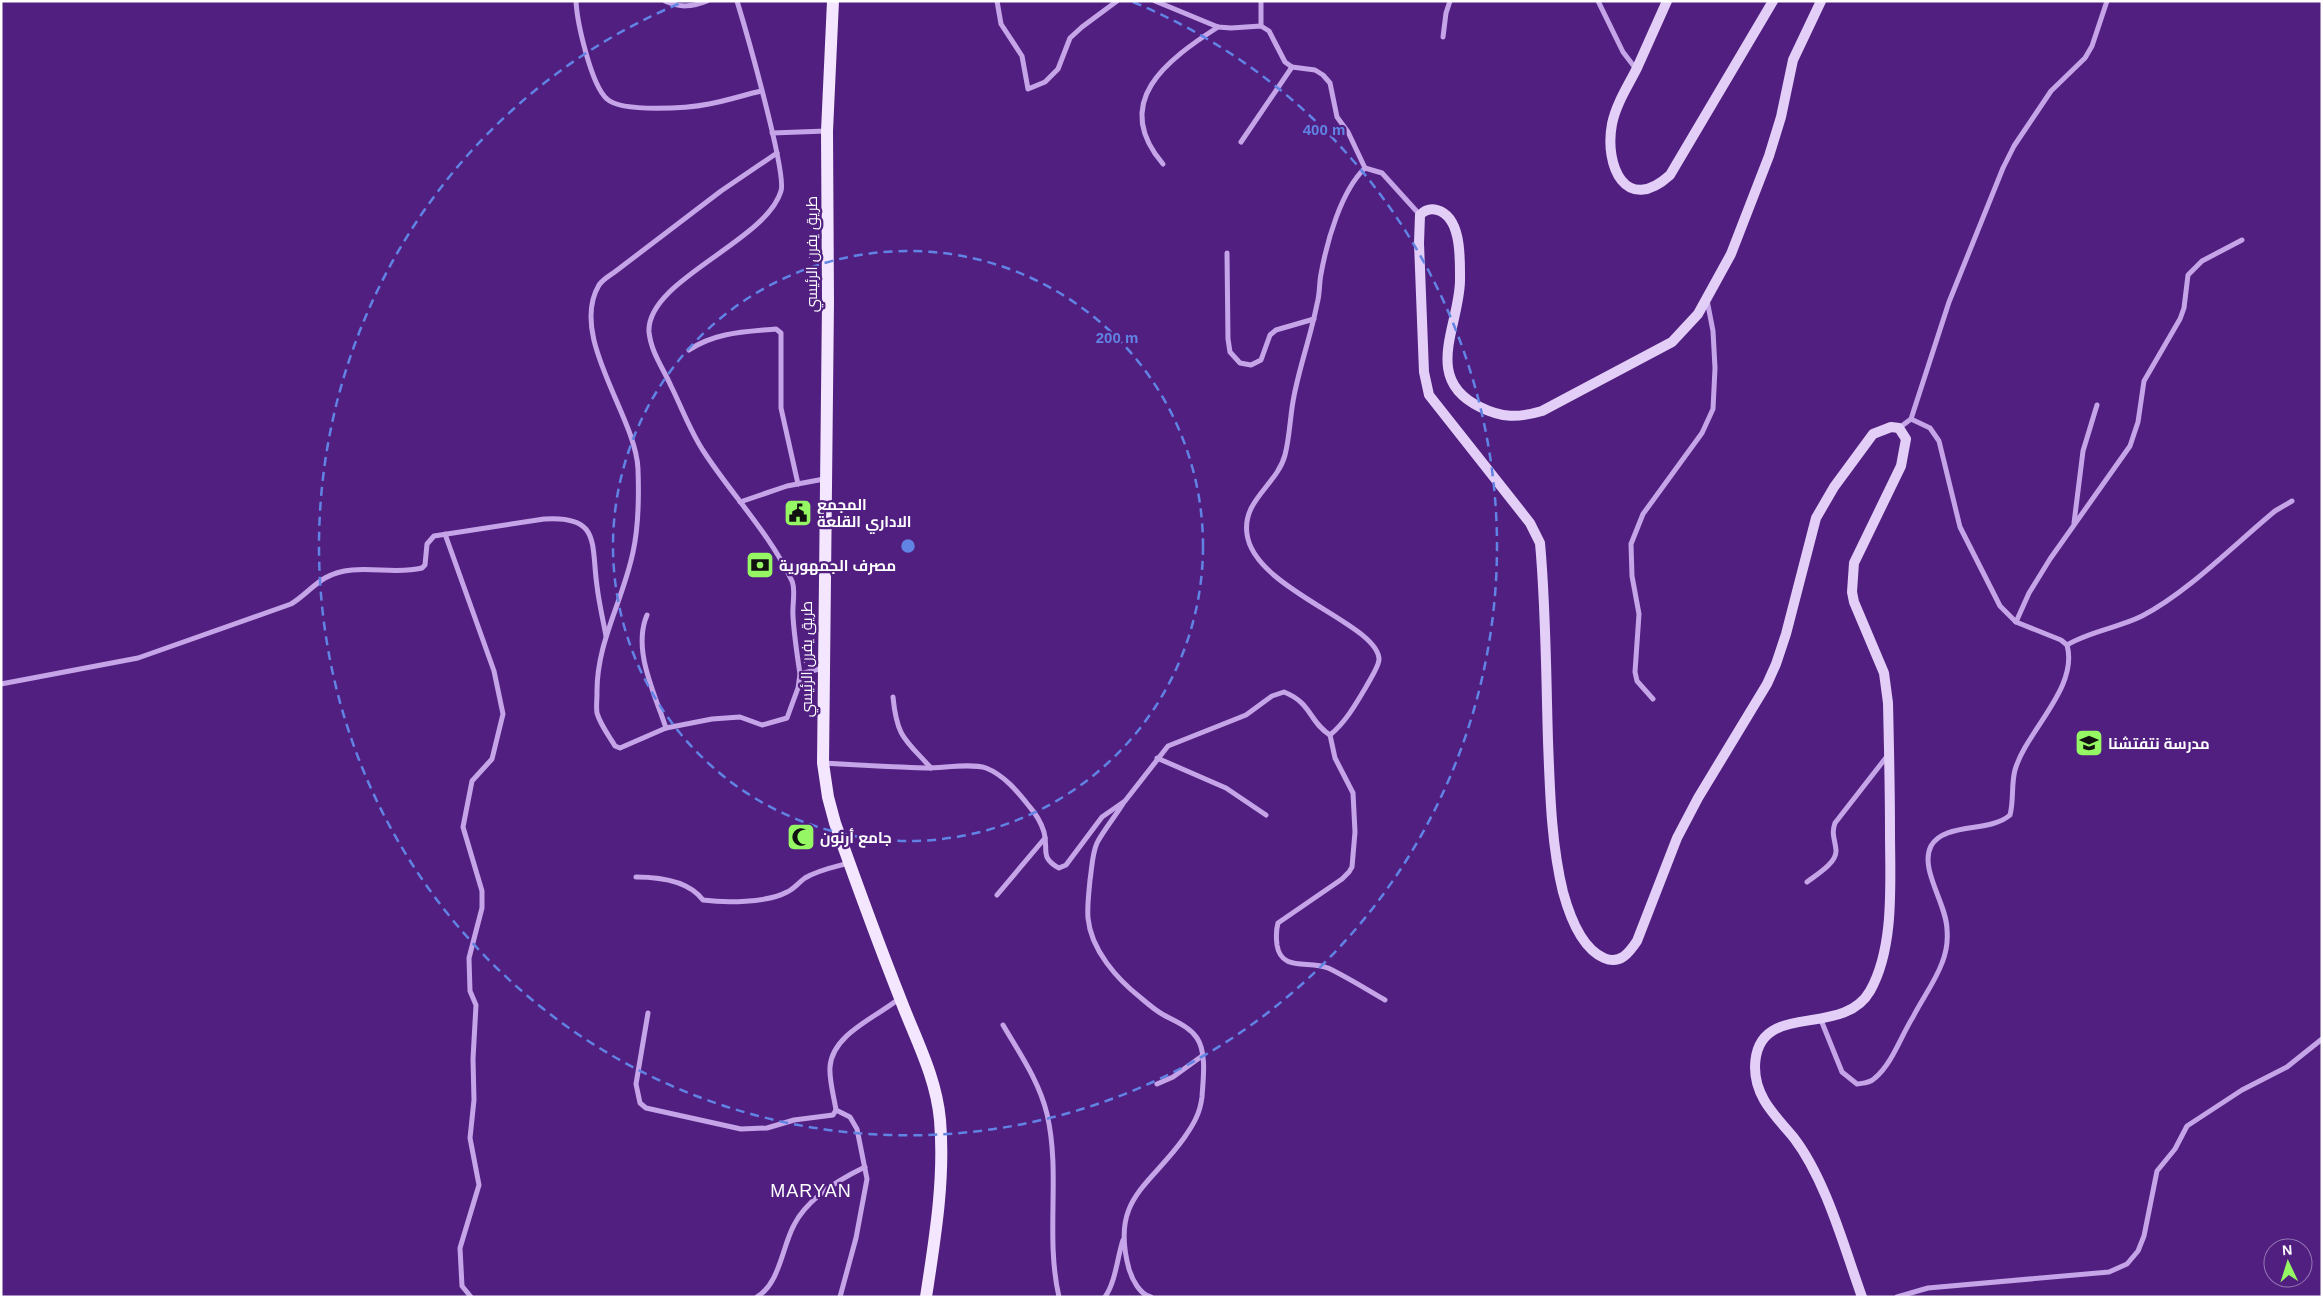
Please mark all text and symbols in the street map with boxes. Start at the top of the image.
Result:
text: 400 m [1303,121,1345,138]
street label: طريق يفرن الرئيسي [803,196,824,312]
text: 200 m [1096,329,1138,346]
place label: المجمع الاداري القلعة [817,496,911,534]
public building icon: المجمع الاداري القلعة [783,498,813,528]
centre of rings [899,537,917,555]
bank icon: مصرف الجمهورية [745,550,775,580]
place label: مصرف الجمهورية [779,557,896,575]
street label: طريق يفرن الرئيسي [798,601,819,717]
school or university icon: مدرسة نتفتشنا [2074,728,2104,758]
place label: مدرسة نتفتشنا [2108,735,2210,753]
mosque icon: جامع أرنون [786,822,816,852]
place label: جامع أرنون [820,828,892,848]
district label: MARYAN [770,1181,852,1201]
north arrow [2263,1238,2313,1288]
text: N [2281,1242,2293,1258]

